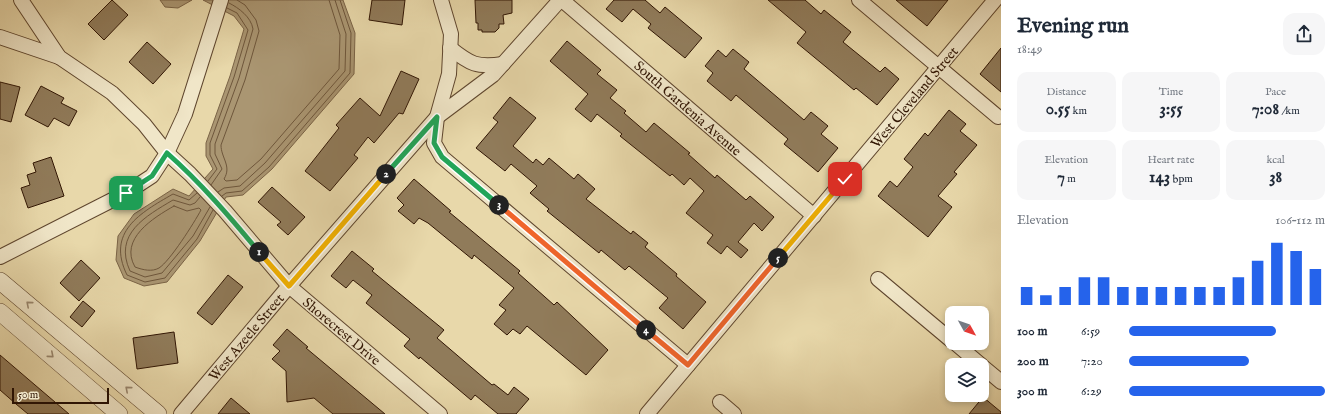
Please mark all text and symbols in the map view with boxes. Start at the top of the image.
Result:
text: Evening run [1017,12,1129,40]
button: share [1283,13,1325,55]
text: 18:49 [1017,41,1042,58]
street label: West Cleveland Street [867,43,963,152]
street label: South Gardenia Avenue [630,57,745,161]
text: Distance [1046,85,1086,99]
text: Time [1159,85,1183,99]
text: Pace [1265,85,1286,99]
text: 0.55 [1046,99,1070,120]
text: 3:55 [1159,99,1183,120]
text: 7:08 [1252,99,1279,120]
text: km [1070,104,1087,118]
text: /km [1279,104,1300,118]
text: Elevation [1045,153,1088,167]
text: Heart rate [1148,153,1194,167]
text: kcal [1266,153,1285,167]
pin [828,162,862,196]
pin: 2 [376,164,396,184]
text: 2 [383,167,389,181]
text: 7 [1057,167,1065,188]
text: 143 [1149,167,1170,188]
text: 38 [1269,167,1282,188]
icon: check [834,168,856,190]
text: m [1065,172,1076,186]
text: bpm [1170,172,1193,186]
pin [109,176,143,210]
icon: arrive [115,182,137,204]
pin: 3 [489,195,509,215]
text: 3 [497,198,501,212]
text: Elevation [1017,212,1069,229]
text: 106–112 m [1275,212,1325,229]
pin: 1 [249,242,269,262]
text: 1 [257,245,261,259]
pin: 5 [768,248,788,268]
text: 5 [776,251,780,265]
street label: West Azeele Street [205,290,289,385]
street label: Shorecrest Drive [299,294,385,370]
one-way arrow [26,302,34,309]
north arrow [945,306,989,350]
map controls [945,306,989,402]
pin: 4 [636,320,656,340]
text: 4 [643,323,649,337]
text: 100 m [1017,323,1047,340]
text: 6:59 [1081,323,1100,340]
one-way arrow [46,351,54,358]
text: 200 m [1017,353,1049,370]
text: 7:20 [1081,353,1103,370]
button: layers [945,358,989,402]
text: 300 m [1017,383,1048,400]
text: 6:29 [1081,383,1102,400]
scale bar [12,386,109,405]
one-way arrow [125,386,133,393]
text: 50 m [18,388,38,402]

